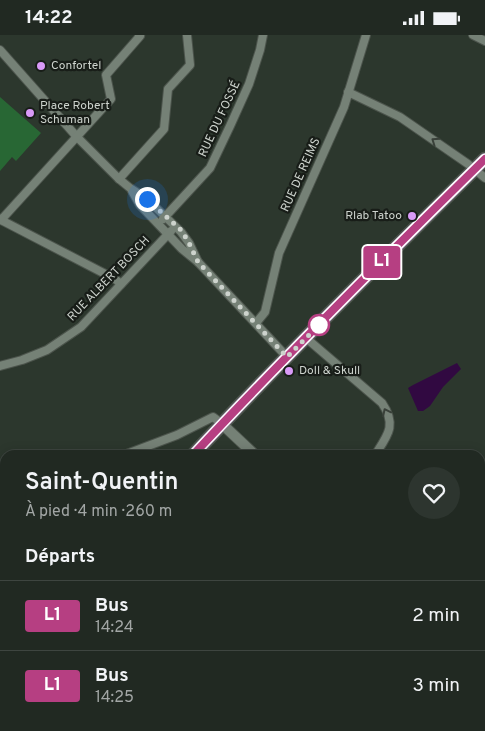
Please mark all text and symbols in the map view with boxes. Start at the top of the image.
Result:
text: 14:22 [25,6,73,30]
place label: Confortel [51,58,101,74]
marker: Confortel [35,60,47,72]
street label: RUE DU FOSSÉ [195,78,245,160]
place label: Place Robert Schuman [40,98,110,128]
marker: Place Robert Schuman [24,107,36,119]
street label: RUE DE REIMS [278,135,324,215]
one-way arrow [431,138,441,147]
your location [135,187,160,212]
place label: Rlab Tatoo [345,208,402,224]
marker: Rlab Tatoo [406,210,418,222]
street label: RUE ALBERT BOSCH [64,233,154,325]
line badge: L1 [360,246,404,278]
text: L1 [373,250,391,273]
unlabelled marker [308,314,330,336]
place label: Doll & Skull [299,363,360,379]
marker: Doll & Skull [283,365,295,377]
one-way arrow [382,408,392,417]
button: heart [408,467,460,519]
text: Saint-Quentin [25,468,178,498]
text: À pied · 4 min · 260 m [25,502,172,522]
text: Départs [25,545,95,569]
text: Bus [95,594,129,618]
text: L1 [44,604,61,627]
text: 2 min [412,604,460,628]
text: 14:24 [95,618,134,638]
text: Bus [95,664,129,688]
text: L1 [44,674,61,697]
text: 3 min [412,674,460,698]
text: 14:25 [95,688,134,708]

